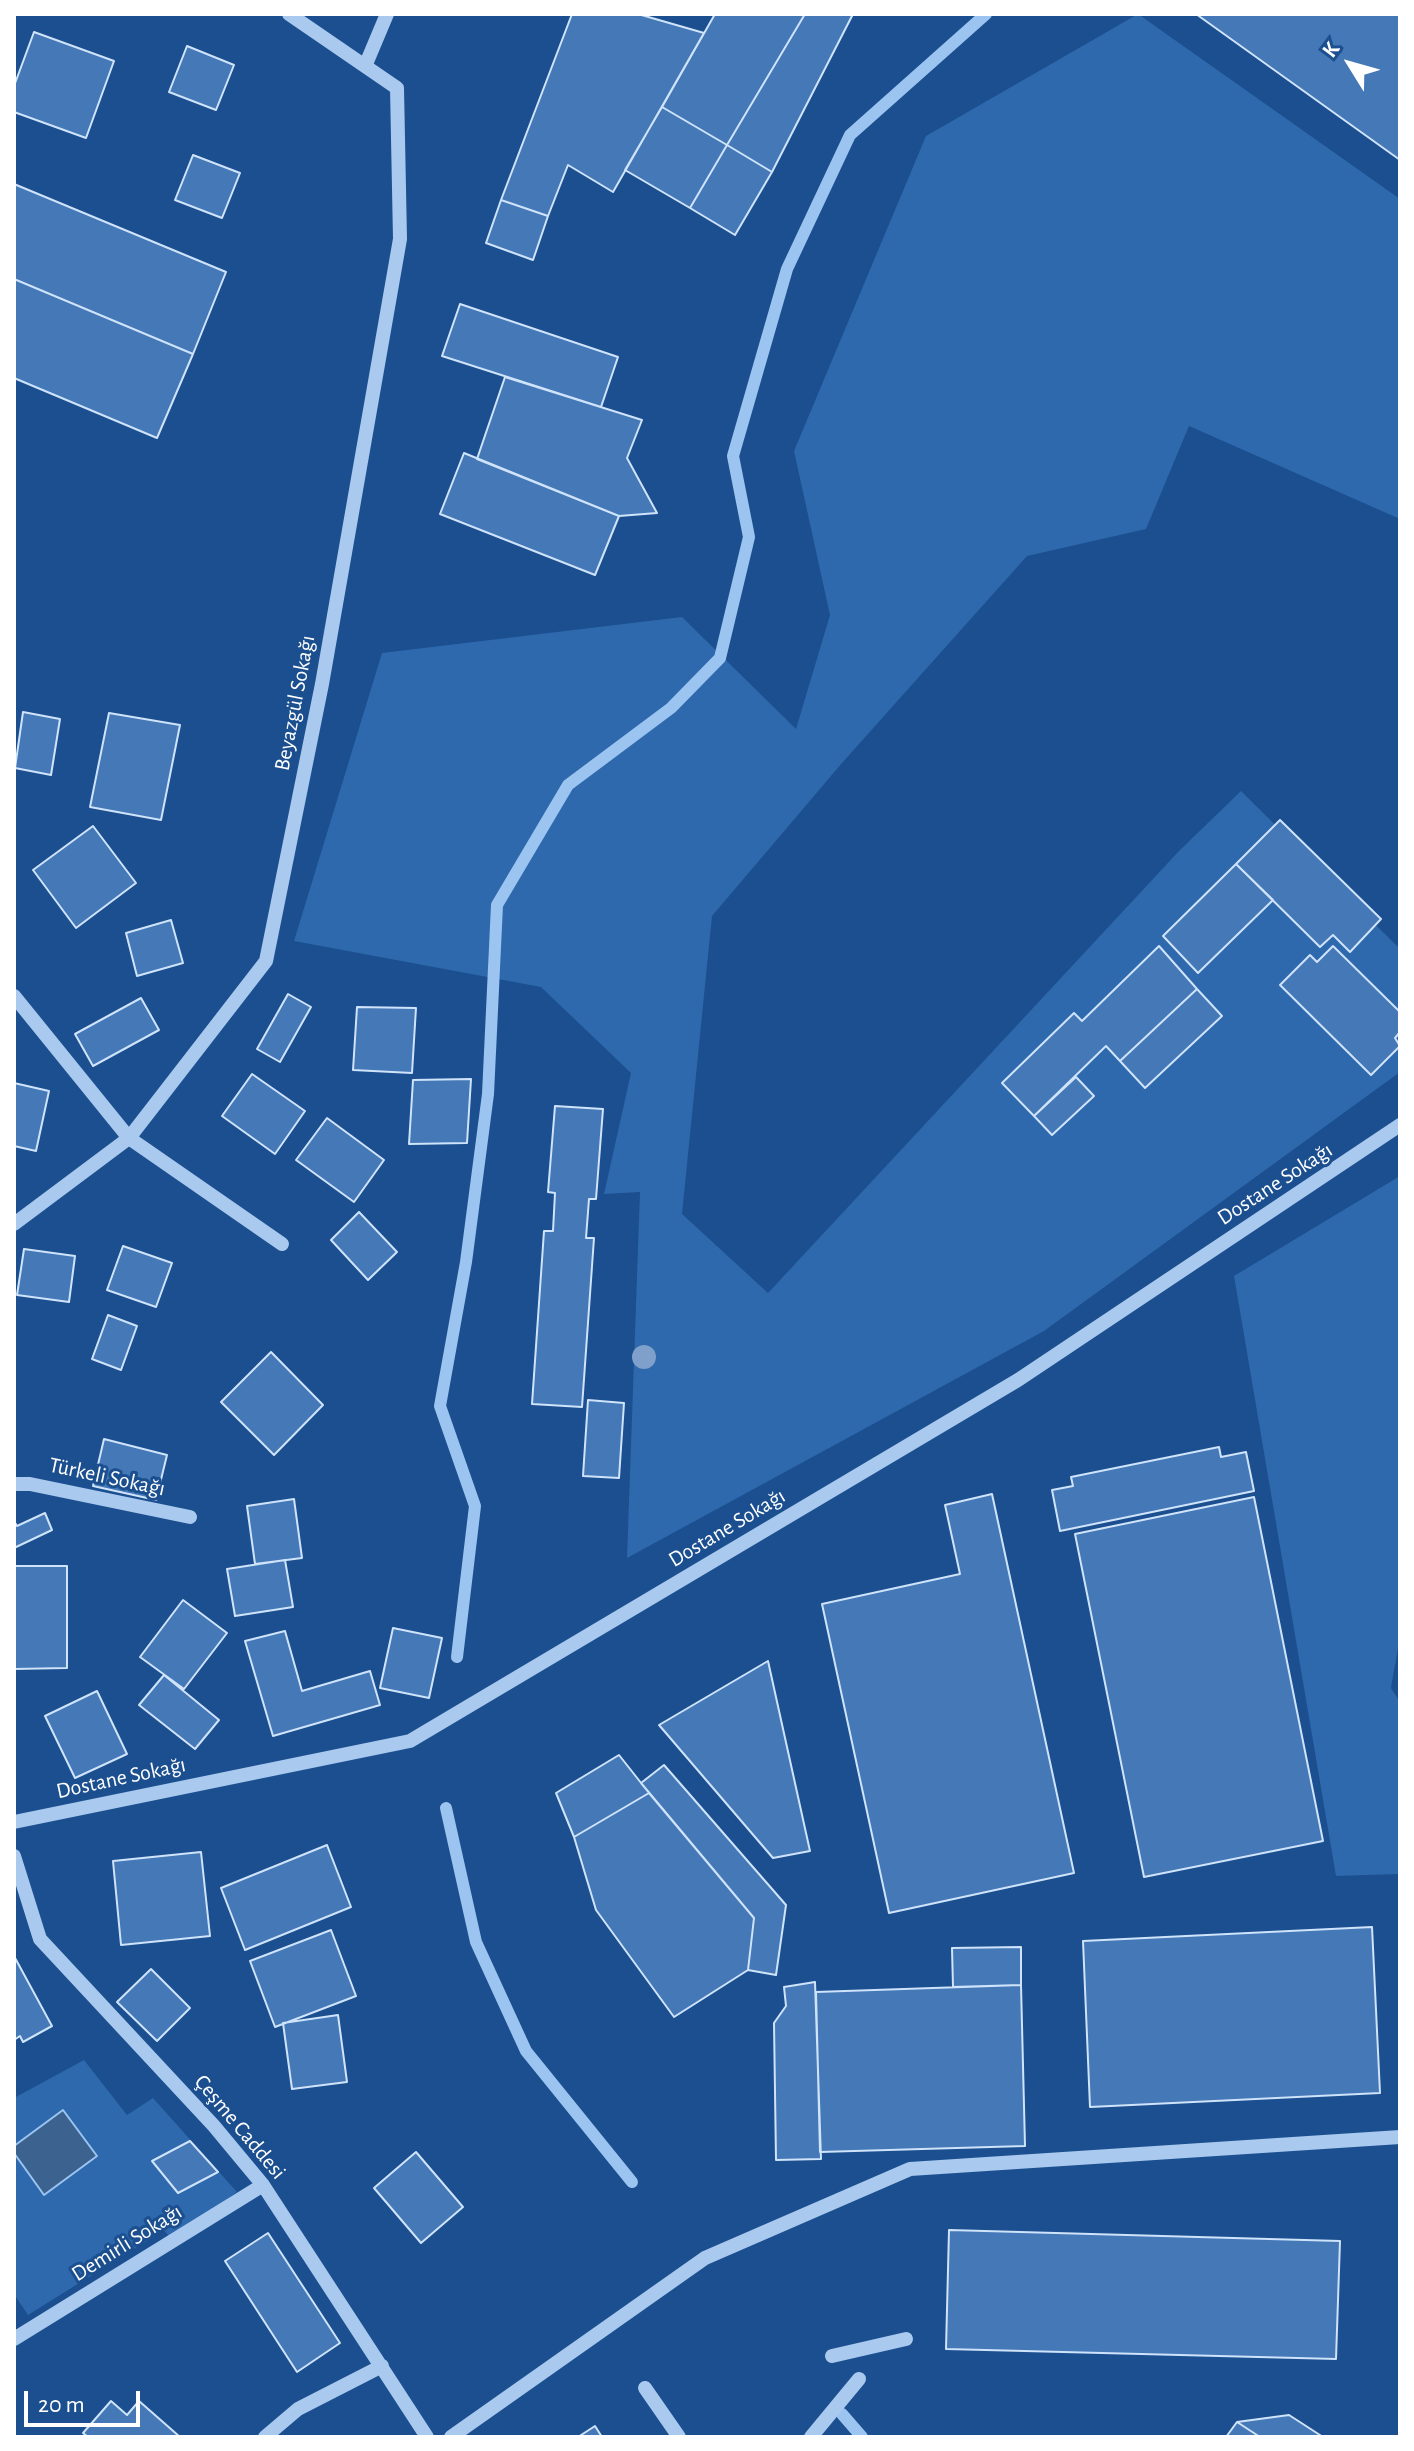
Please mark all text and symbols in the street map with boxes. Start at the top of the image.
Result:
north arrow [1310,24,1390,104]
text: K [1318,38,1343,61]
street label: Beyazgül Sokağı [269,633,321,773]
street label: Dostane Sokağı [1213,1137,1337,1231]
street label: Türkeli Sokağı [47,1452,167,1502]
street label: Dostane Sokağı [664,1483,790,1573]
street label: Dostane Sokağı [54,1751,188,1805]
street label: Çeşme Caddesi [189,2069,291,2185]
street label: Demirli Sokağı [67,2199,187,2287]
scale bar [28,2375,144,2425]
text: 20 m [38,2393,85,2417]

